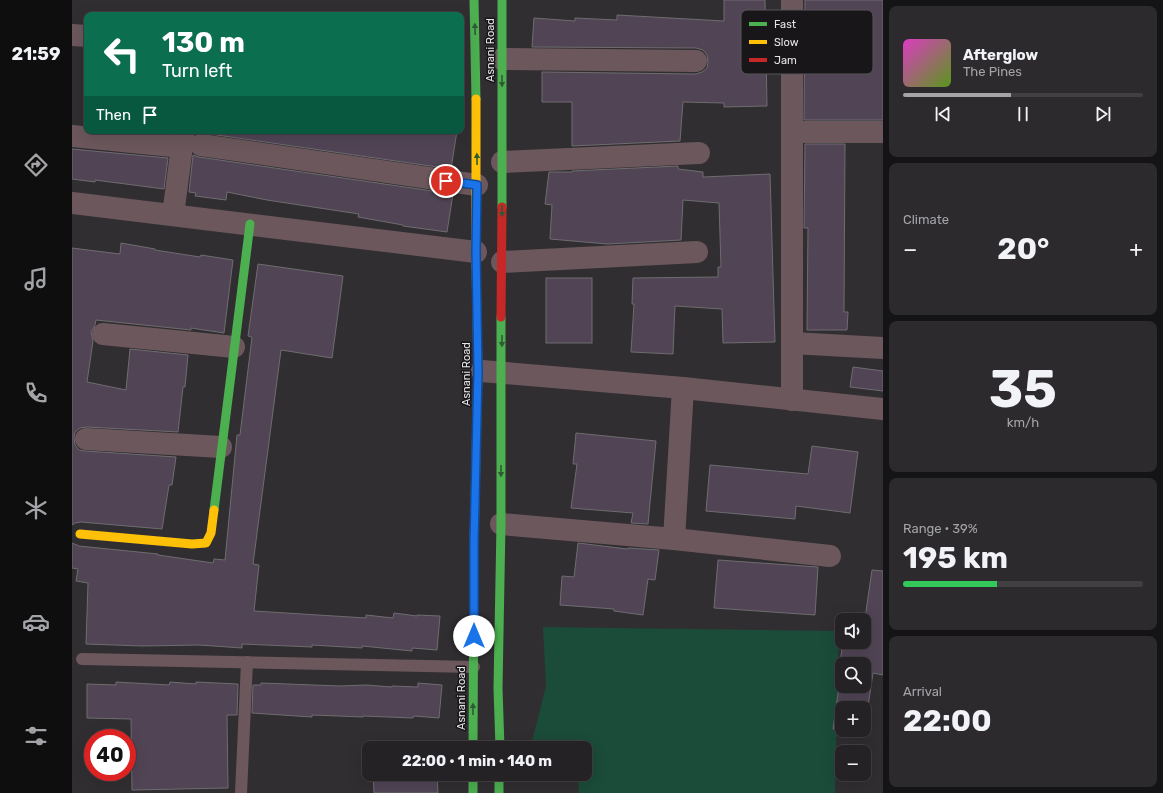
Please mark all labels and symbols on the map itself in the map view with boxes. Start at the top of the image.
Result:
legend [741,10,873,74]
street label: Asnani Road [484,18,497,82]
text: Fast [774,18,797,31]
one-way arrow [471,23,478,35]
text: Slow [774,36,799,49]
text: Jam [774,54,797,67]
one-way arrow [499,75,505,88]
one-way arrow [474,152,480,165]
pin [429,164,463,198]
one-way arrow [499,205,505,218]
one-way arrow [499,335,505,348]
street label: Asnani Road [460,342,473,406]
one-way arrow [498,465,504,478]
position arrow [453,615,495,657]
street label: Asnani Road [455,666,468,730]
one-way arrow [470,702,476,715]
speed limit sign: 40 [84,729,136,781]

